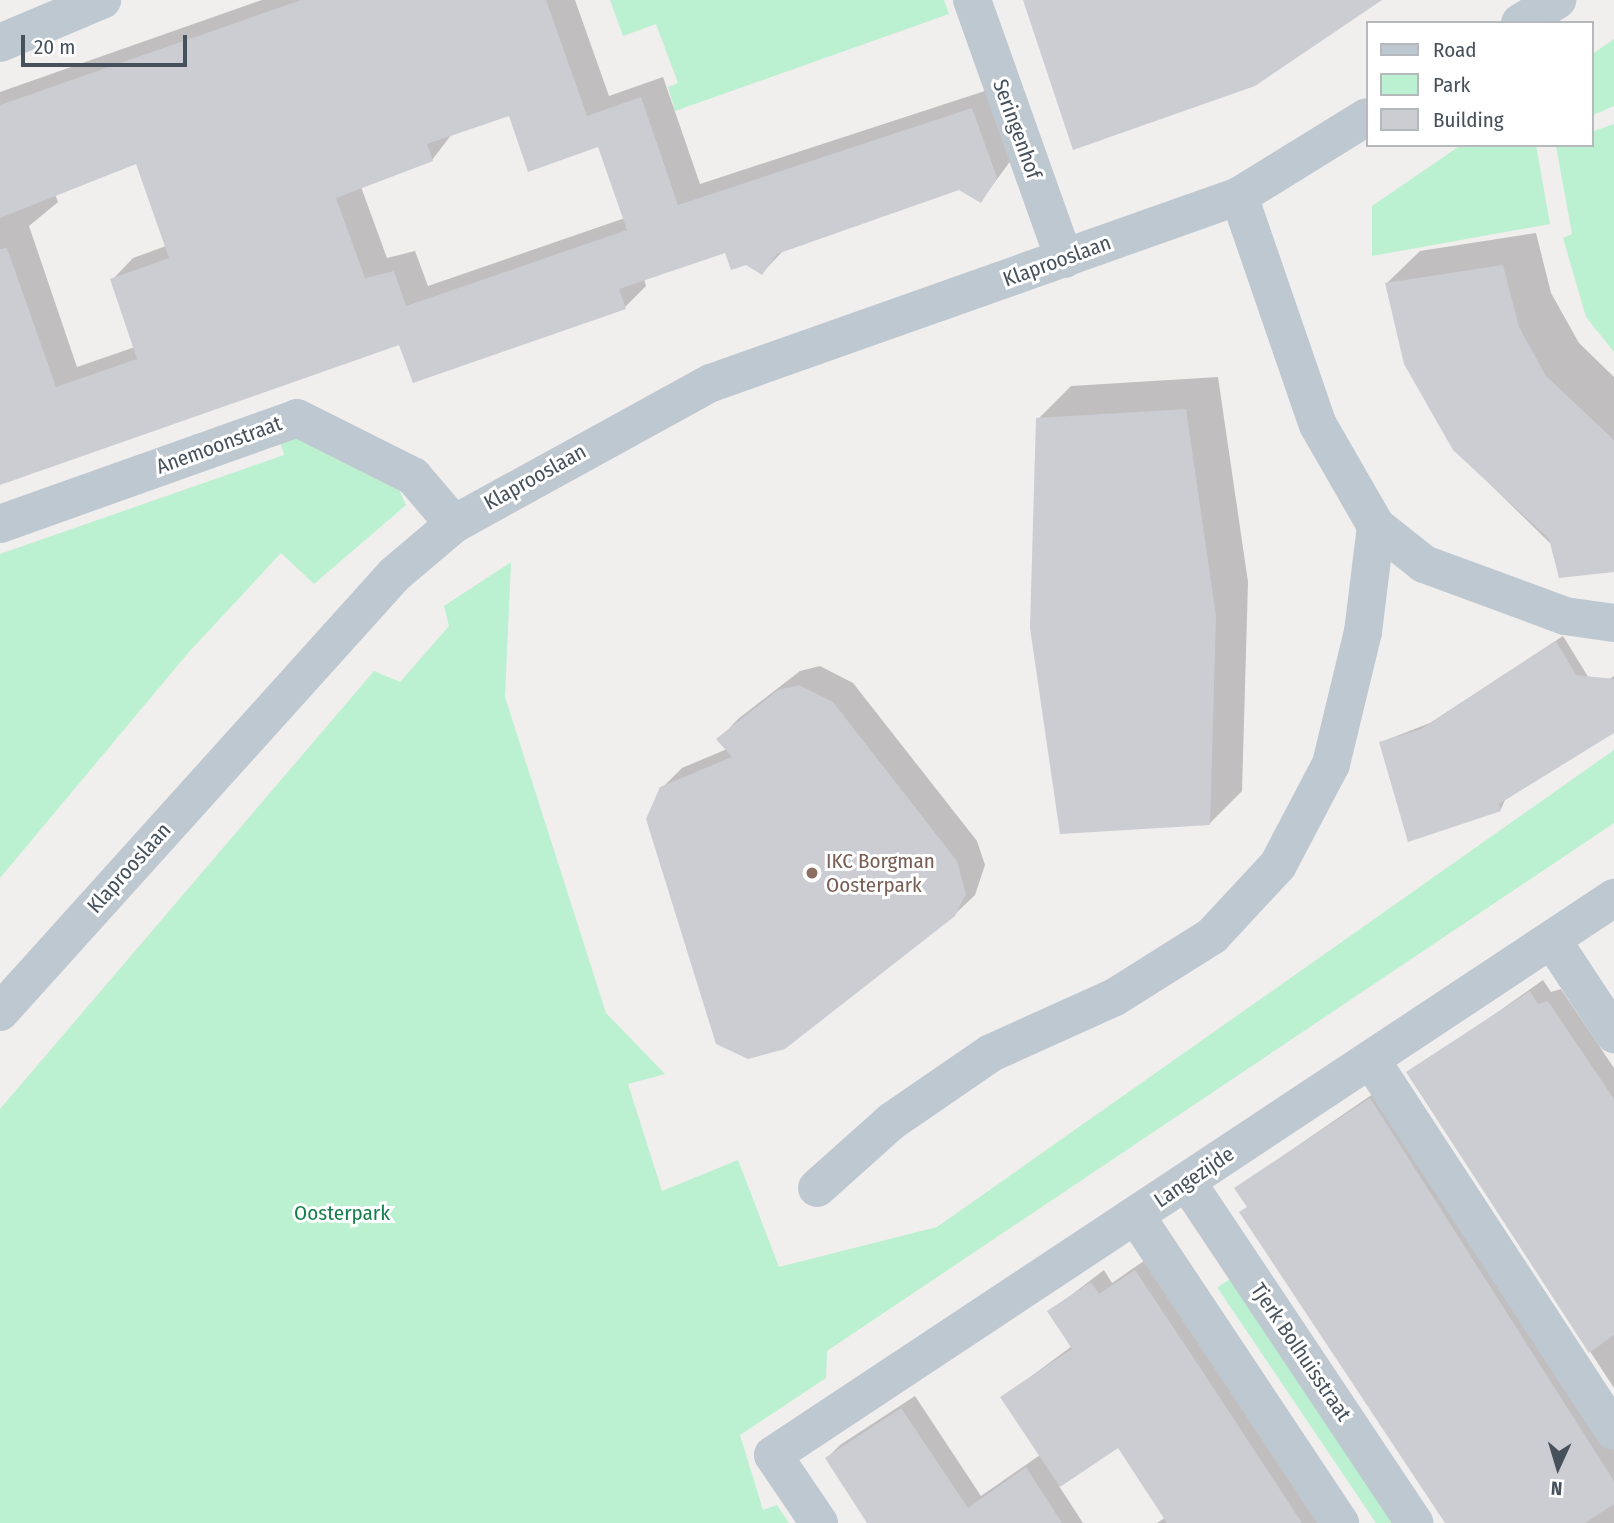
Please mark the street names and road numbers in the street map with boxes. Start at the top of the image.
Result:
street label: Seringenhof [987,76,1047,182]
street label: Klaprooslaan [1000,230,1114,292]
street label: Anemoonstraat [153,411,285,479]
street label: Klaprooslaan [480,439,590,515]
street label: Klaprooslaan [82,818,176,918]
street label: Langezijde [1149,1141,1239,1213]
street label: Tjerk Bolhuisstraat [1246,1278,1356,1426]

